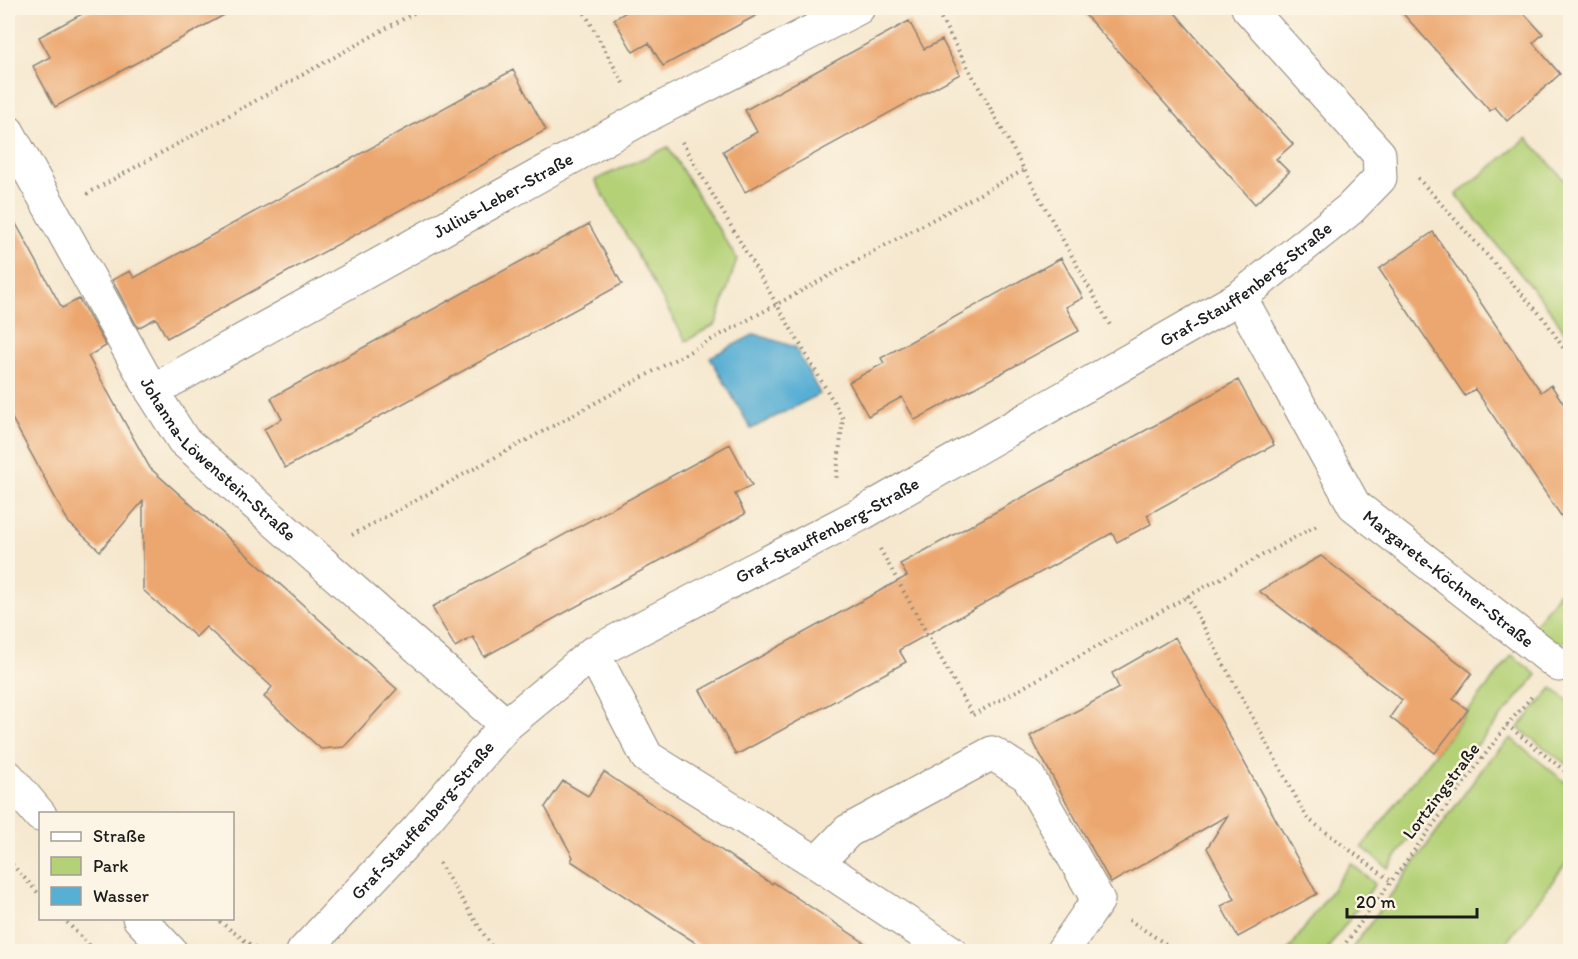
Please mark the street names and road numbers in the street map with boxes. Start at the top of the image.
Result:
street label: Julius-Leber-Straße [429,148,577,243]
street label: Graf-Stauffenberg-Straße [1156,217,1336,352]
street label: Johanna-Löwenstein-Straße [136,373,301,546]
street label: Graf-Stauffenberg-Straße [732,472,923,588]
street label: Margarete-Köchner-Straße [1359,505,1538,652]
street label: Graf-Stauffenberg-Straße [346,736,499,904]
street label: Lortzingstraße [1398,738,1484,844]

